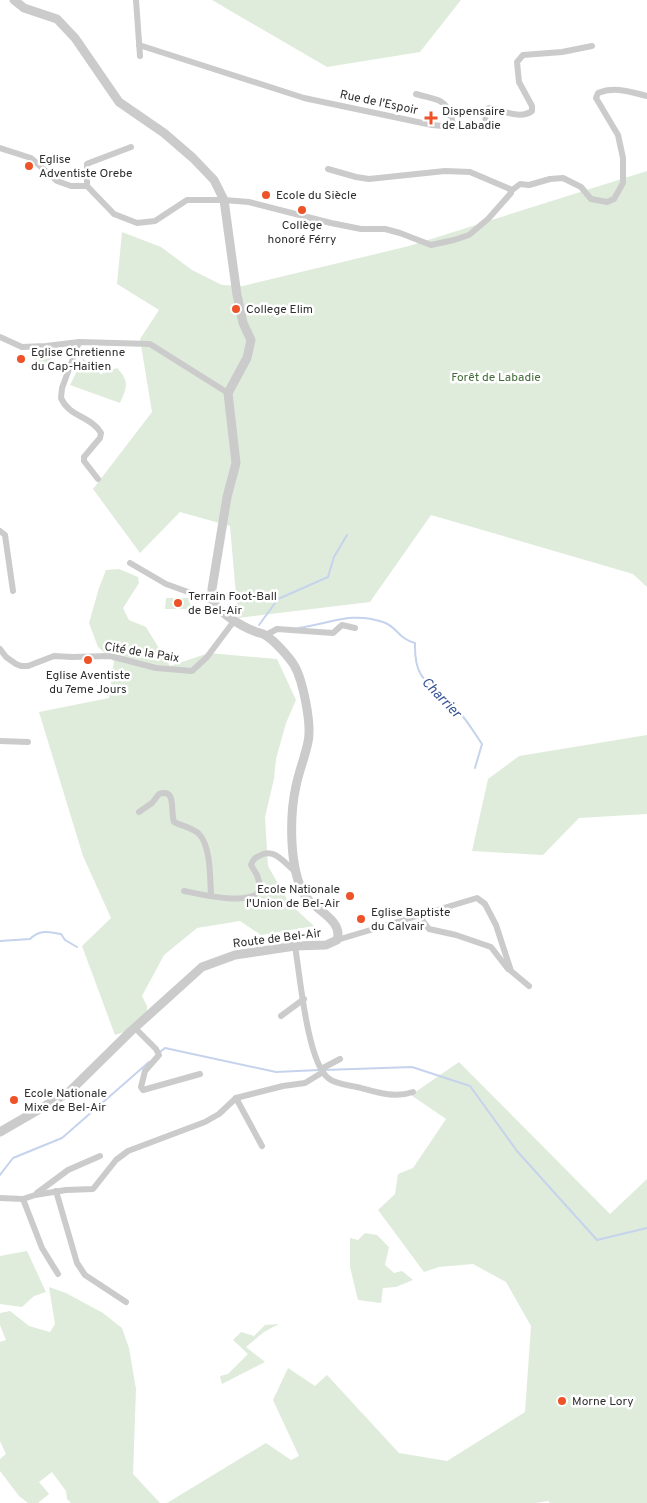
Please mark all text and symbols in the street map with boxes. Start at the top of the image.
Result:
street label: Rue de l'Espoir [338,87,420,119]
place label: Dispensaire de Labadie [442,104,505,134]
marker: Dispensaire de Labadie [424,111,438,125]
place label: Eglise Adventiste Orebe [39,152,133,182]
marker: Eglise Adventiste Orebe [23,160,35,172]
place label: Ecole du Siècle [276,188,357,204]
marker: Ecole du Siècle [260,189,272,201]
marker: Collège honoré Férry [296,204,308,216]
place label: Collège honoré Férry [268,218,336,248]
place label: College Elim [246,302,313,318]
marker: College Elim [230,303,242,315]
place label: Eglise Chretienne du Cap-Haitien [31,345,125,375]
marker: Eglise Chretienne du Cap-Haitien [15,353,27,365]
park label: Forêt de Labadie [451,370,541,386]
place label: Terrain Foot-Ball de Bel-Air [188,589,277,619]
marker: Terrain Foot-Ball de Bel-Air [172,597,184,609]
street label: Cité de la Paix [103,639,180,667]
marker: Eglise Aventiste du 7eme Jours [82,654,94,666]
place label: Eglise Aventiste du 7eme Jours [46,668,130,698]
water label: Charrier [417,674,466,723]
place label: Ecole Nationale l'Union de Bel-Air [246,882,340,912]
marker: Ecole Nationale l'Union de Bel-Air [344,890,356,902]
place label: Eglise Baptiste du Calvair [371,905,450,935]
marker: Eglise Baptiste du Calvair [355,913,367,925]
street label: Route de Bel-Air [232,926,323,952]
place label: Ecole Nationale Mixe de Bel-Air [24,1086,107,1116]
marker: Ecole Nationale Mixe de Bel-Air [8,1094,20,1106]
place label: Morne Lory [572,1394,634,1410]
marker: Morne Lory [556,1395,568,1407]

